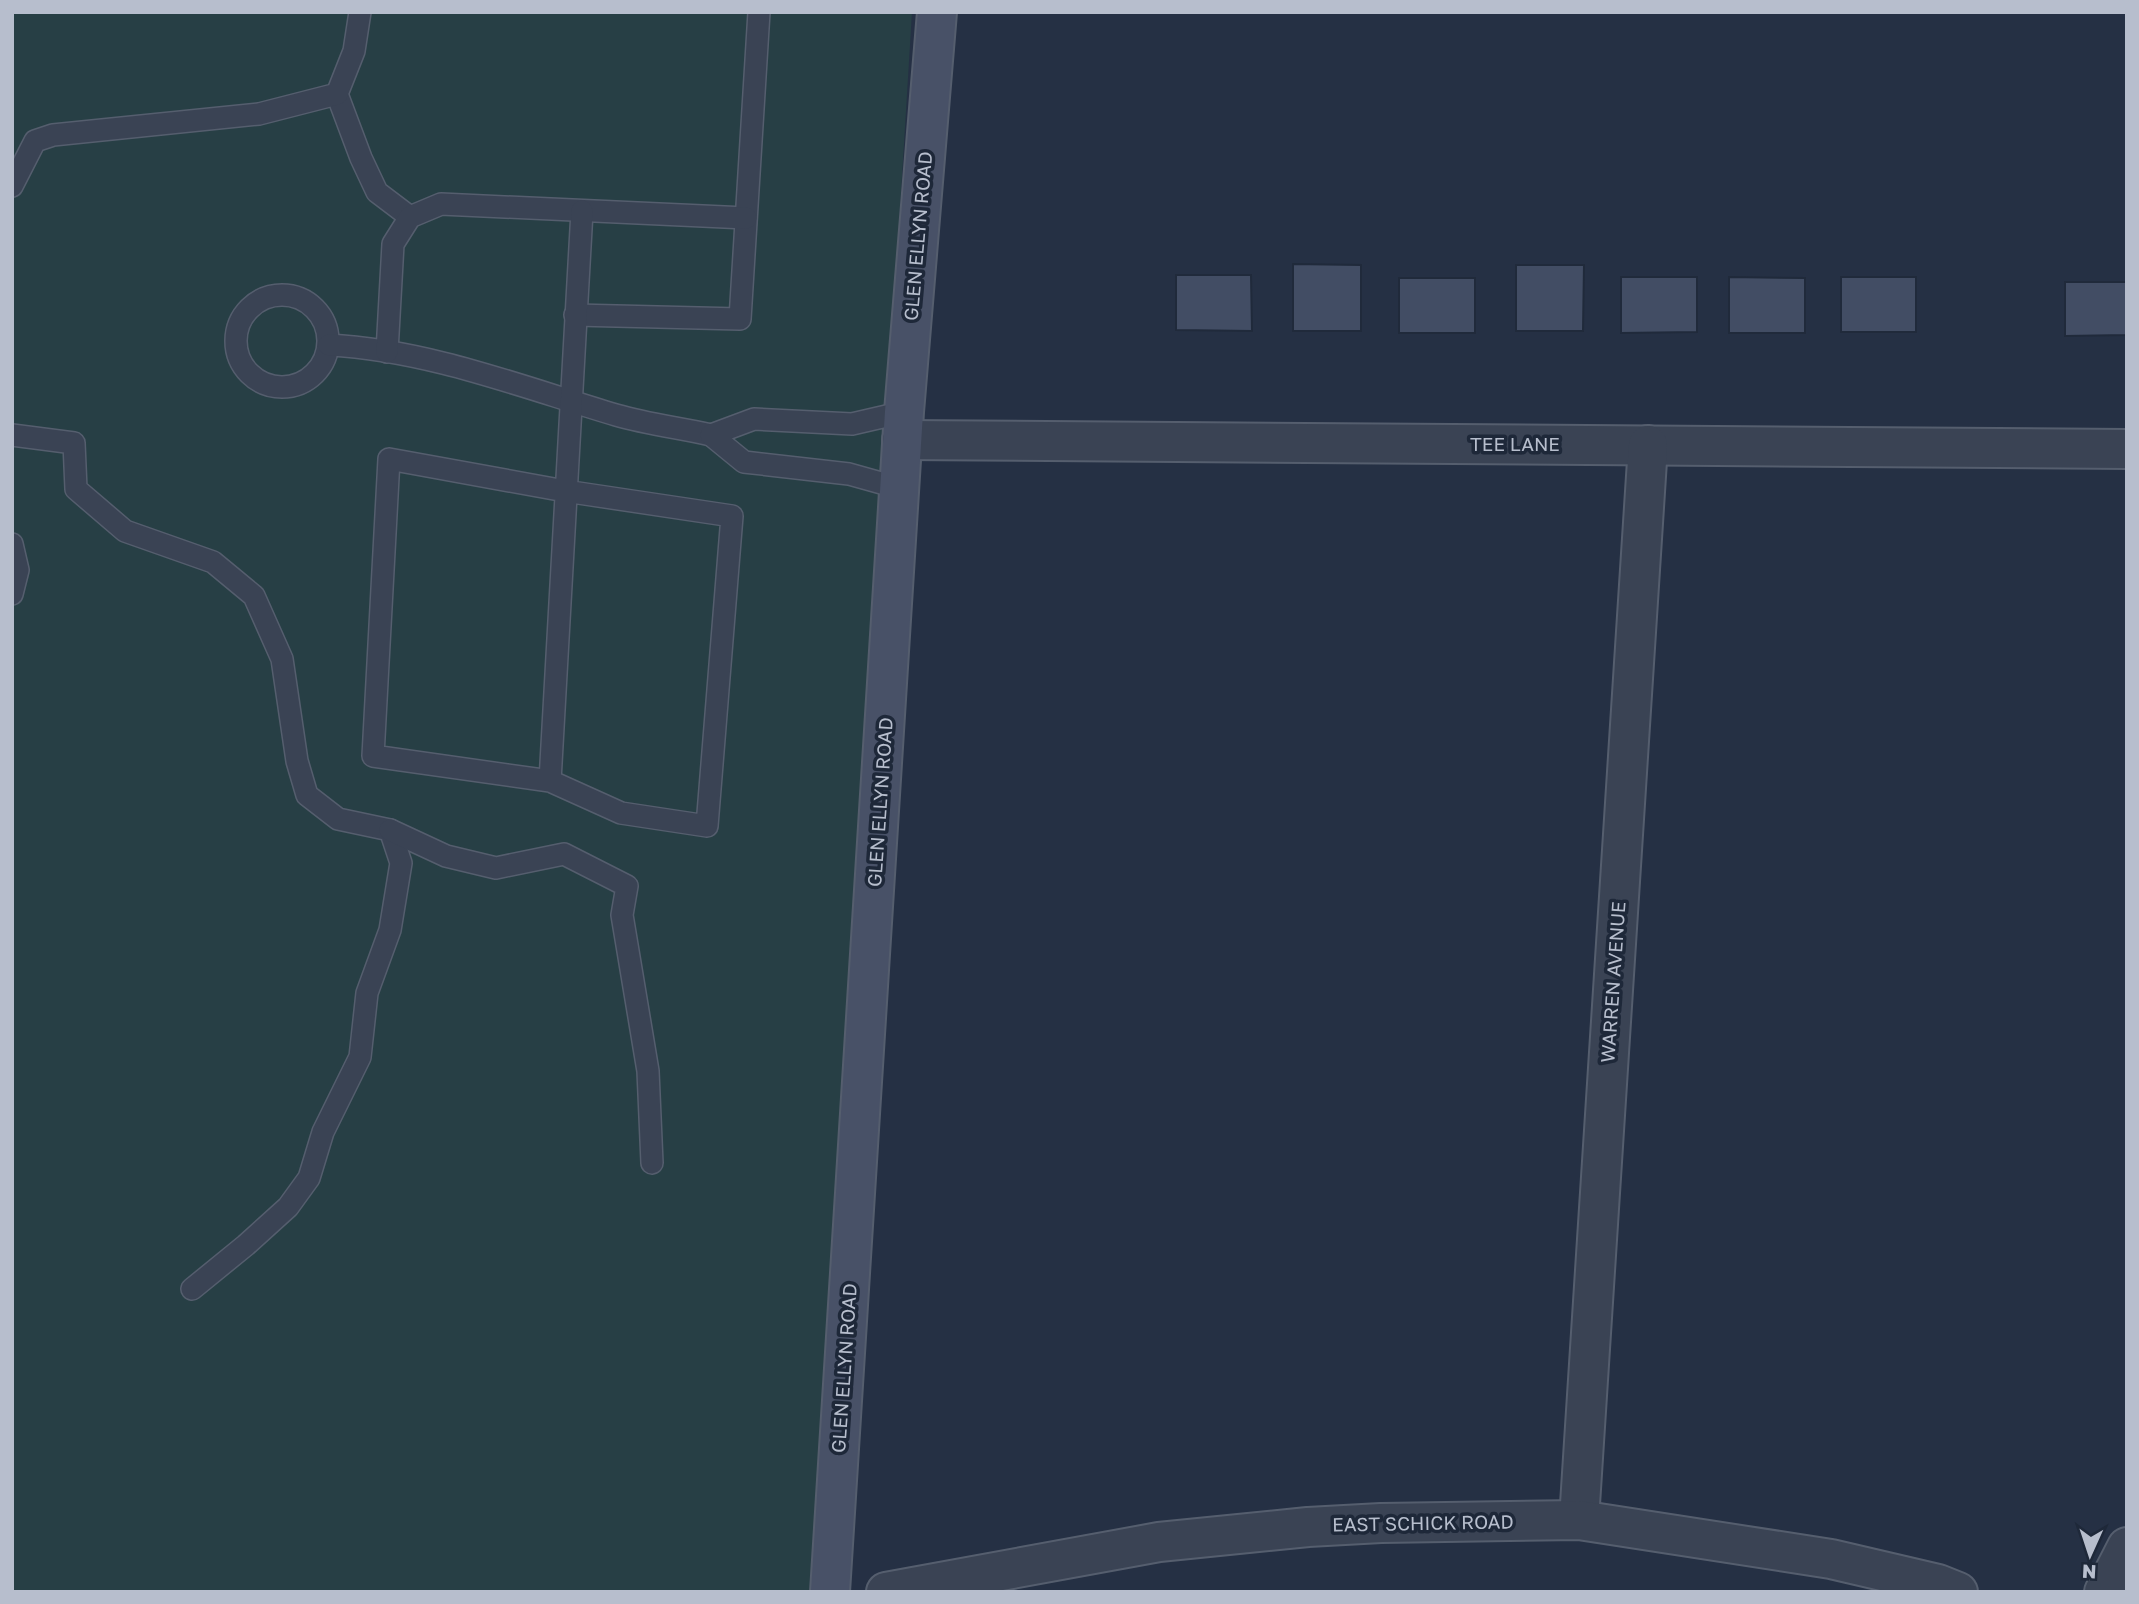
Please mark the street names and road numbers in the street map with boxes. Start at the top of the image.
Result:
street label: GLEN ELLYN ROAD [899,150,936,322]
street label: TEE LANE [1470,432,1560,455]
street label: GLEN ELLYN ROAD [862,716,897,888]
street label: WARREN AVENUE [1595,901,1630,1063]
street label: GLEN ELLYN ROAD [826,1282,861,1454]
street label: EAST SCHICK ROAD [1332,1509,1514,1536]

